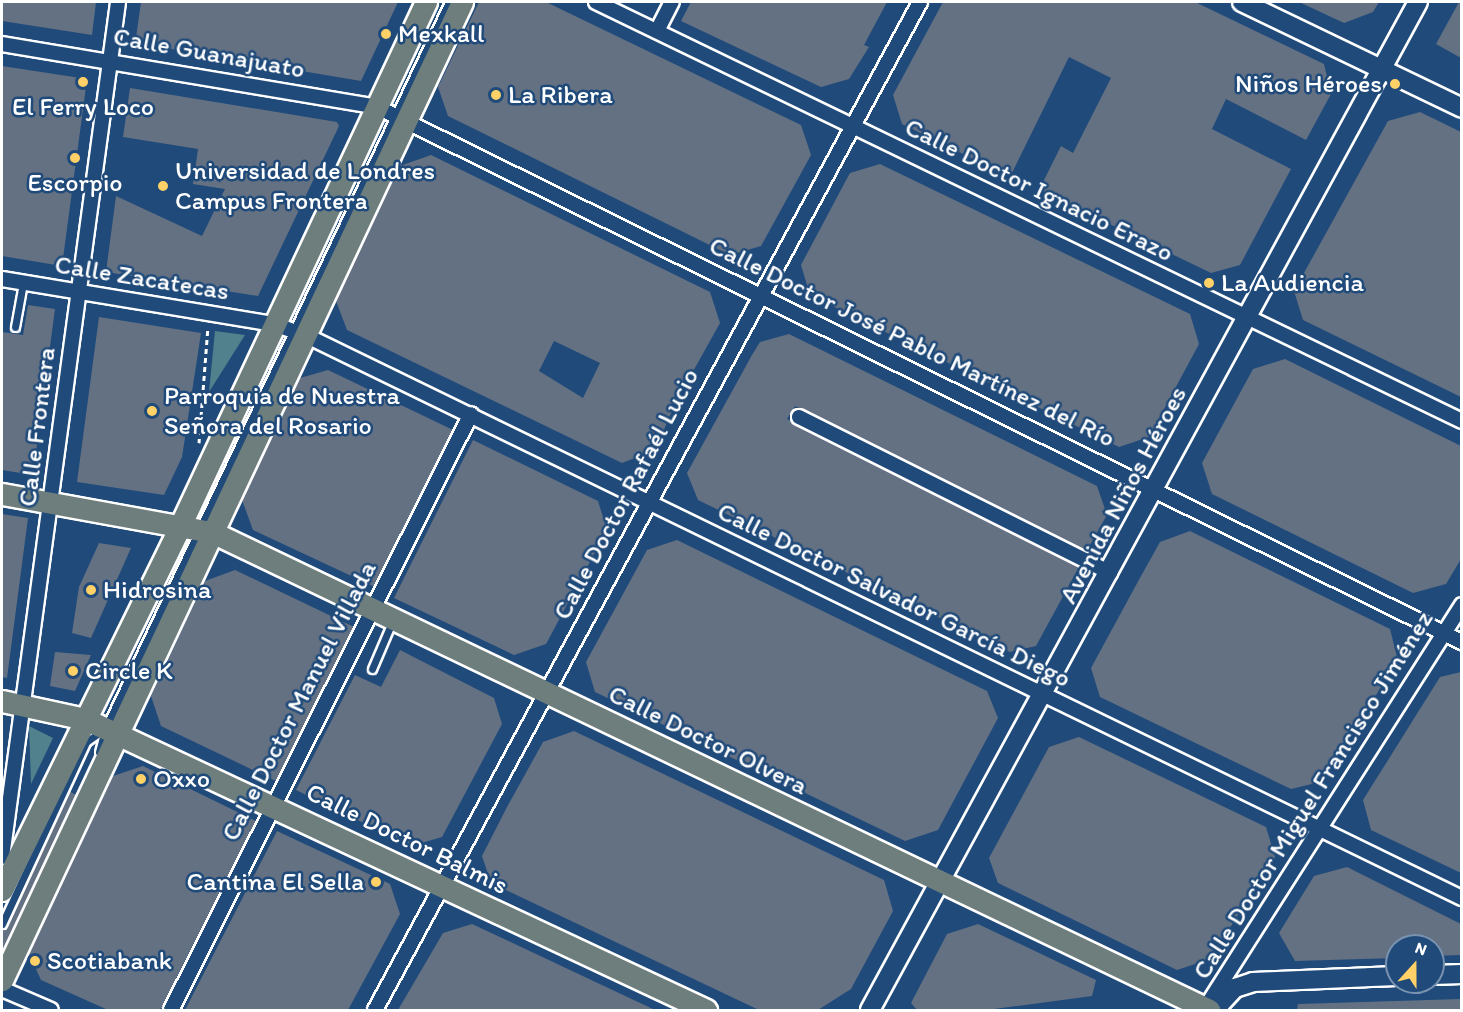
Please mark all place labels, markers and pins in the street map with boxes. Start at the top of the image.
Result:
place label: Mexkall [398,18,484,50]
marker: Mexkall [379,27,393,41]
place label: Niños Héroes [1235,68,1382,100]
marker: El Ferry Loco [76,75,90,89]
marker: Niños Héroes [1386,75,1404,93]
place label: La Ribera [508,79,612,111]
marker: La Ribera [489,88,503,102]
place label: El Ferry Loco [12,91,154,123]
marker: Escorpio [68,151,82,165]
place label: Universidad de Londres Campus Frontera [175,155,436,216]
place label: Escorpio [27,167,123,199]
marker: Universidad de Londres Campus Frontera [156,179,170,193]
place label: La Audiencia [1221,267,1363,299]
marker: La Audiencia [1202,276,1216,290]
place label: Parroquia de Nuestra Señora del Rosario [164,380,400,442]
marker: Parroquia de Nuestra Señora del Rosario [145,404,159,418]
place label: Hidrosina [103,574,212,606]
marker: Hidrosina [84,583,98,597]
place label: Circle K [85,655,173,687]
marker: Circle K [66,664,80,678]
place label: Oxxo [153,763,210,795]
marker: Oxxo [134,772,148,786]
place label: Cantina El Sella [186,866,364,898]
marker: Cantina El Sella [369,875,383,889]
place label: Scotiabank [47,945,172,977]
marker: Scotiabank [28,954,42,968]

